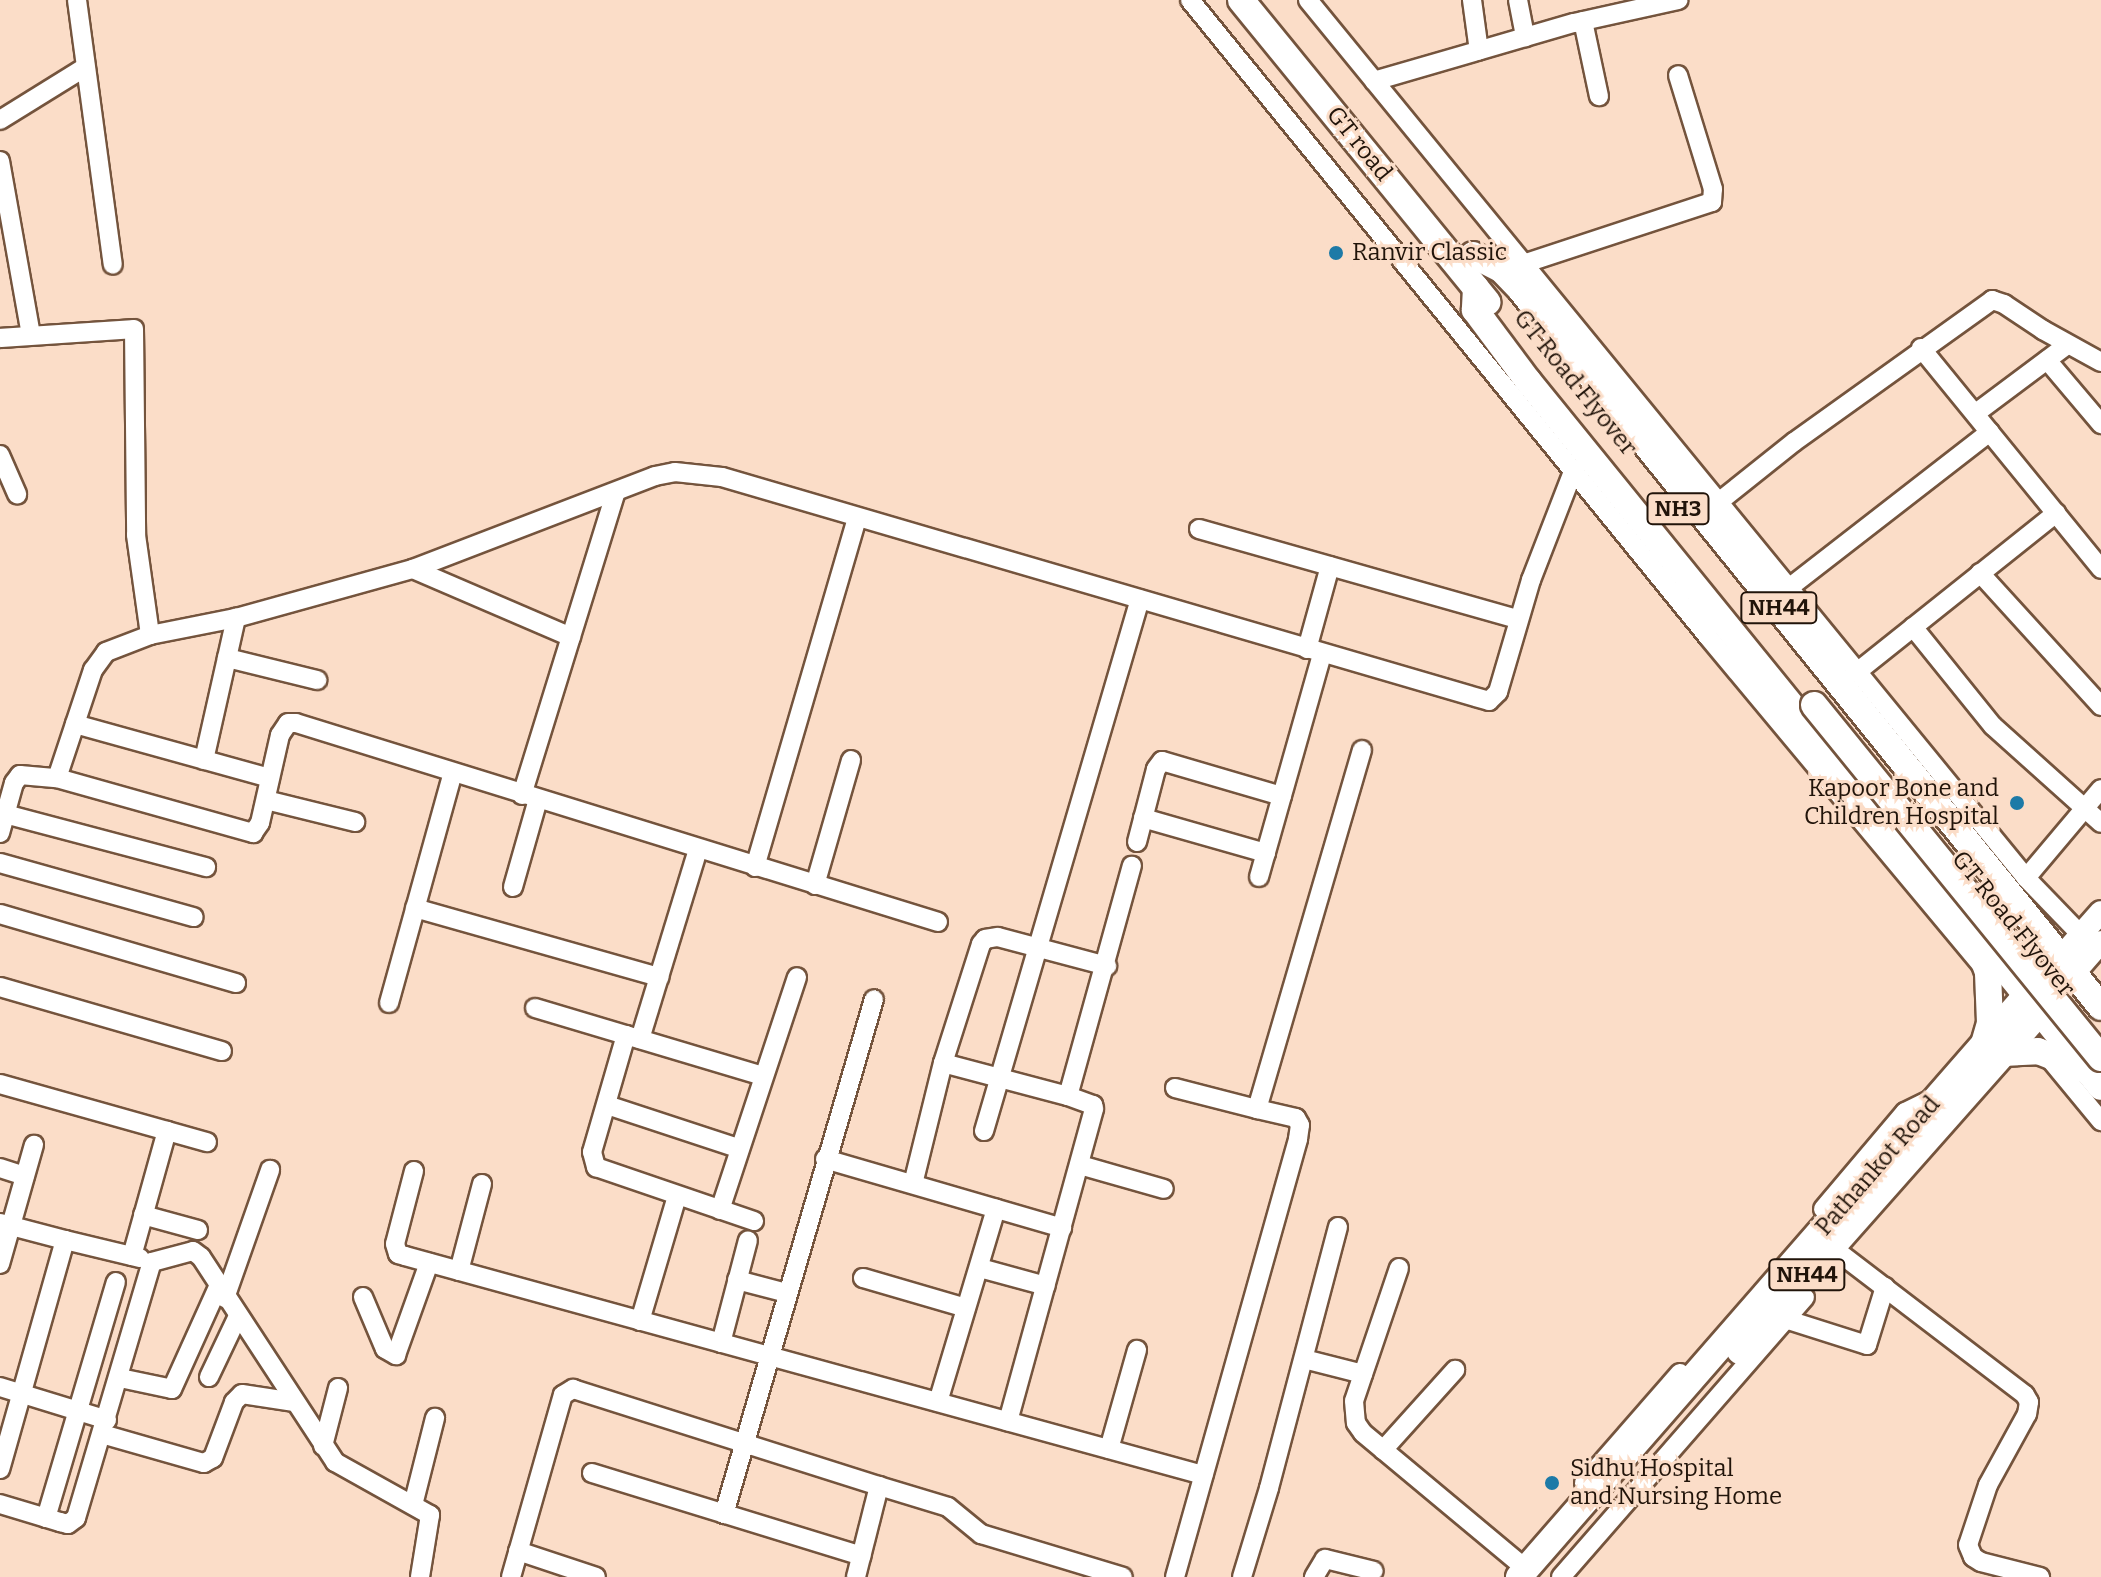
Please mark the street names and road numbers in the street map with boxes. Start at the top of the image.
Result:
street label: GT road [1320,101,1398,187]
street label: GT Road Flyover [1507,304,1643,462]
road number: NH3 [1646,491,1710,527]
road number: NH44 [1739,590,1819,626]
street label: GT Road Flyover [1945,845,2081,1003]
street label: Pathankot Road [1810,1091,1946,1241]
road number: NH44 [1767,1257,1847,1293]

